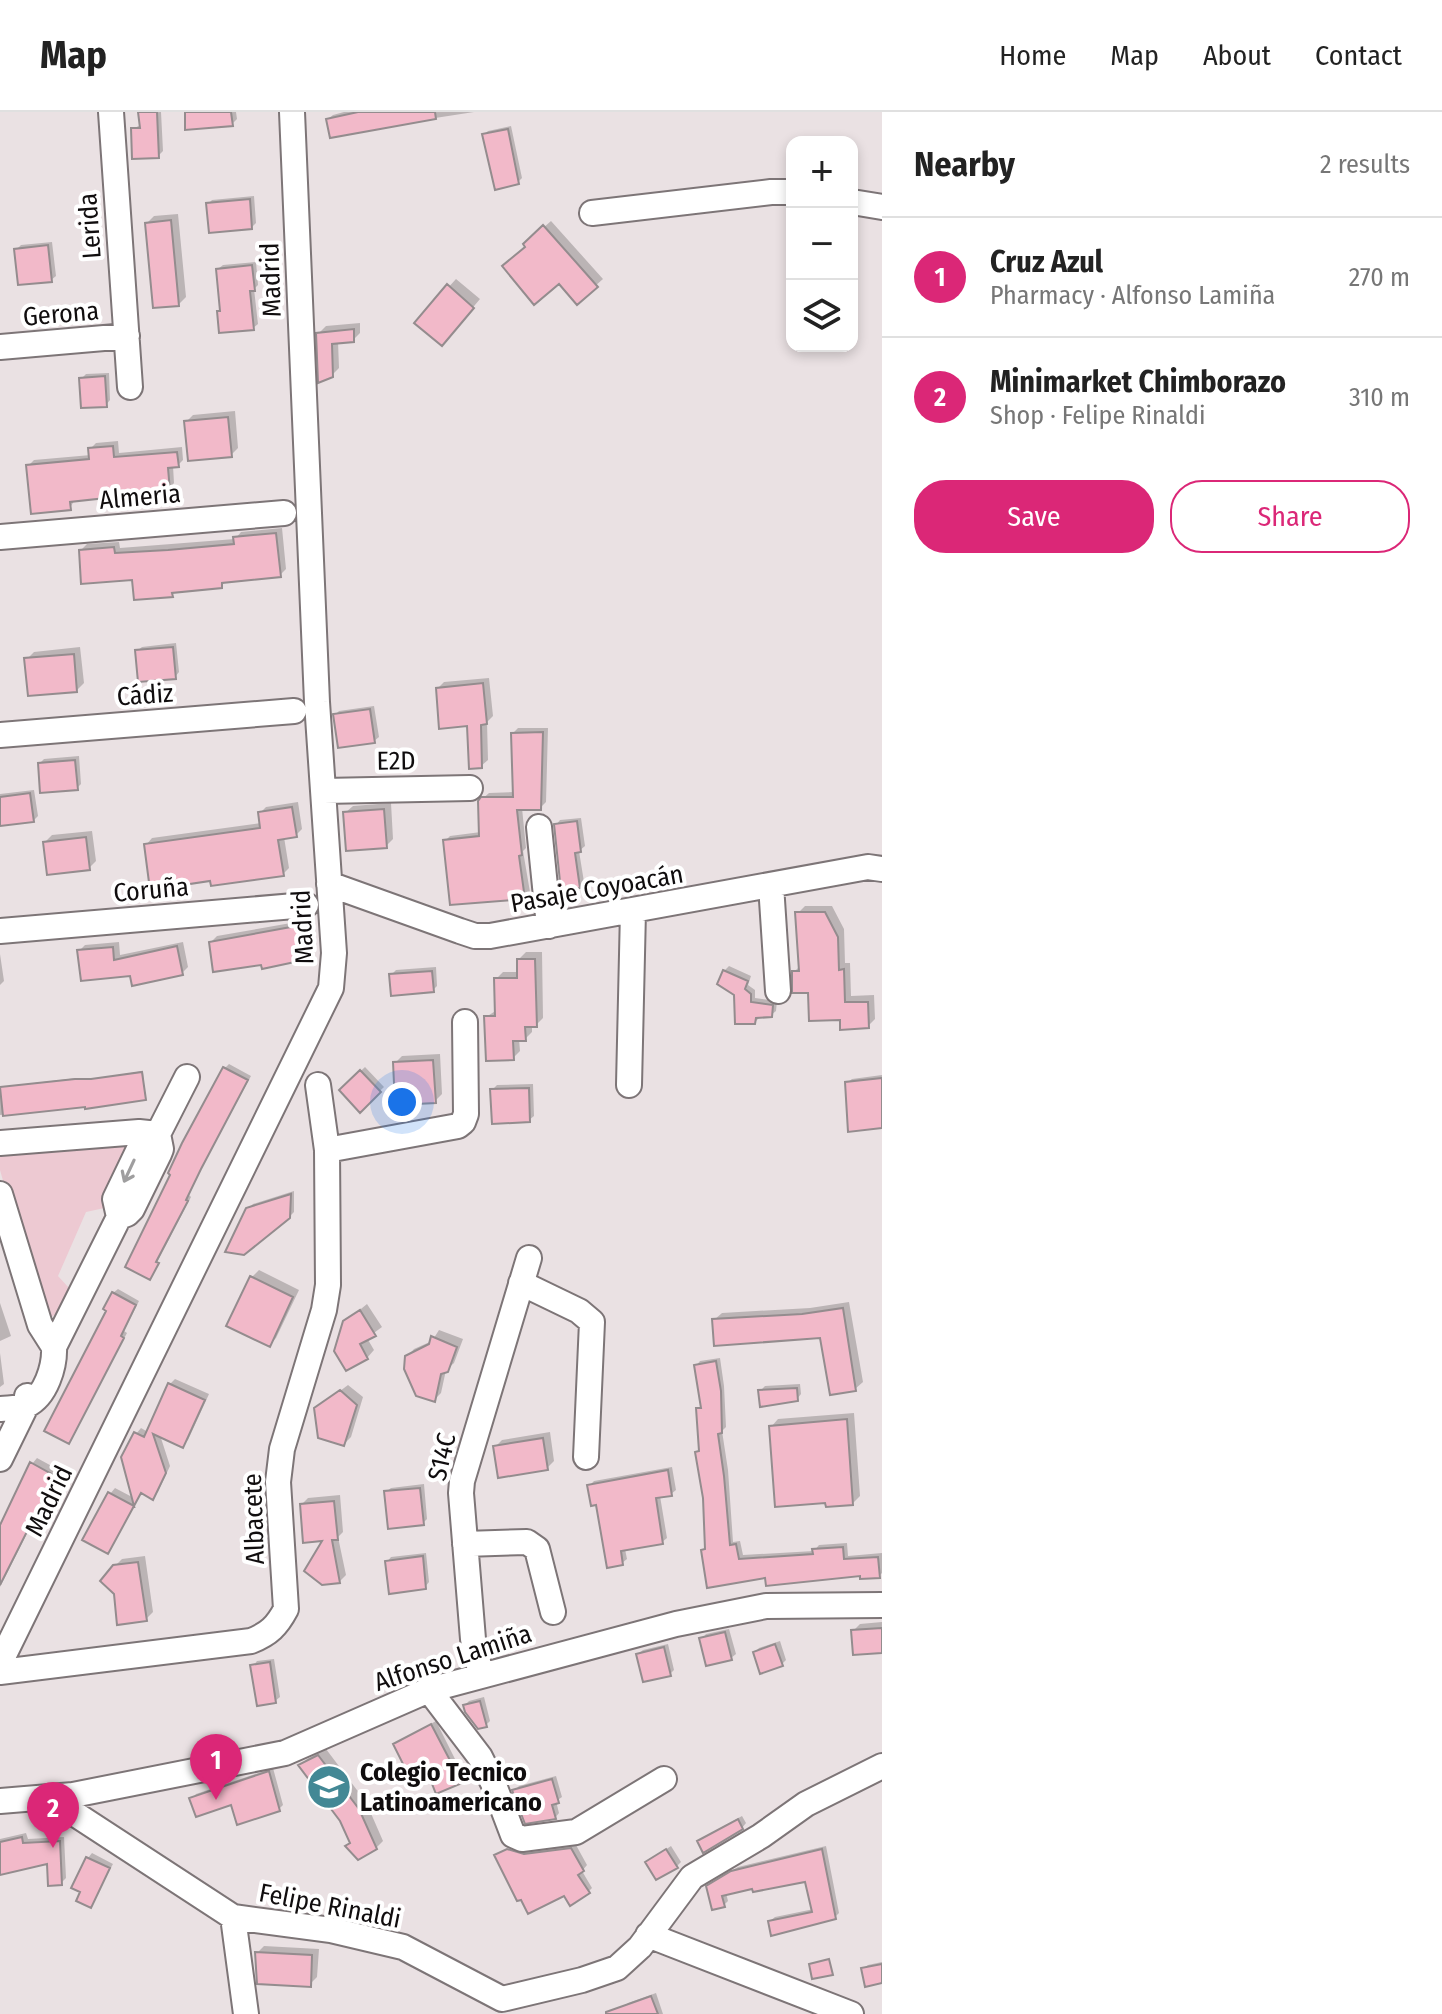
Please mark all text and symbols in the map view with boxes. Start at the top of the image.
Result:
text: Map [40,32,107,78]
text: Home [999,39,1066,72]
text: Map [1110,39,1159,72]
text: About [1203,39,1271,72]
text: Contact [1315,39,1402,72]
map controls [786,136,858,352]
button: + [786,136,858,208]
text: Nearby [914,144,1015,185]
text: 2 results [1320,149,1410,180]
street label: Lerida [72,192,108,260]
button: − [786,208,858,280]
street label: Madrid [254,242,288,318]
text: Cruz Azul [990,244,1103,280]
text: 1 [935,262,946,293]
text: 270 m [1349,262,1410,293]
button: layers [786,280,858,352]
text: Pharmacy · Alfonso Lamiña [990,280,1275,311]
street label: Gerona [22,295,100,333]
text: Minimarket Chimborazo [990,364,1286,400]
text: 2 [934,382,946,413]
text: 310 m [1349,382,1410,413]
text: Shop · Felipe Rinaldi [990,400,1206,431]
street label: Almeria [98,478,182,516]
button: Save [914,480,1154,553]
button: Share [1170,480,1410,553]
street label: Cádiz [116,678,174,712]
street label: E2D [376,745,416,777]
street label: Pasaje Coyoacán [508,859,686,919]
street label: Coruña [112,871,190,909]
street label: Madrid [286,889,320,965]
your location [382,1082,422,1122]
one-way arrow [121,1159,136,1183]
street label: S14C [421,1430,463,1484]
street label: Madrid [19,1461,79,1541]
street label: Albacete [237,1473,271,1565]
street label: Alfonso Lamiña [370,1618,536,1698]
pin: 1 [190,1734,242,1800]
place label: Colegio Tecnico Latinoamericano [360,1757,542,1818]
school or university icon: Colegio Tecnico Latinoamericano [305,1763,353,1811]
pin: 2 [27,1782,79,1848]
street label: Felipe Rinaldi [257,1877,403,1935]

